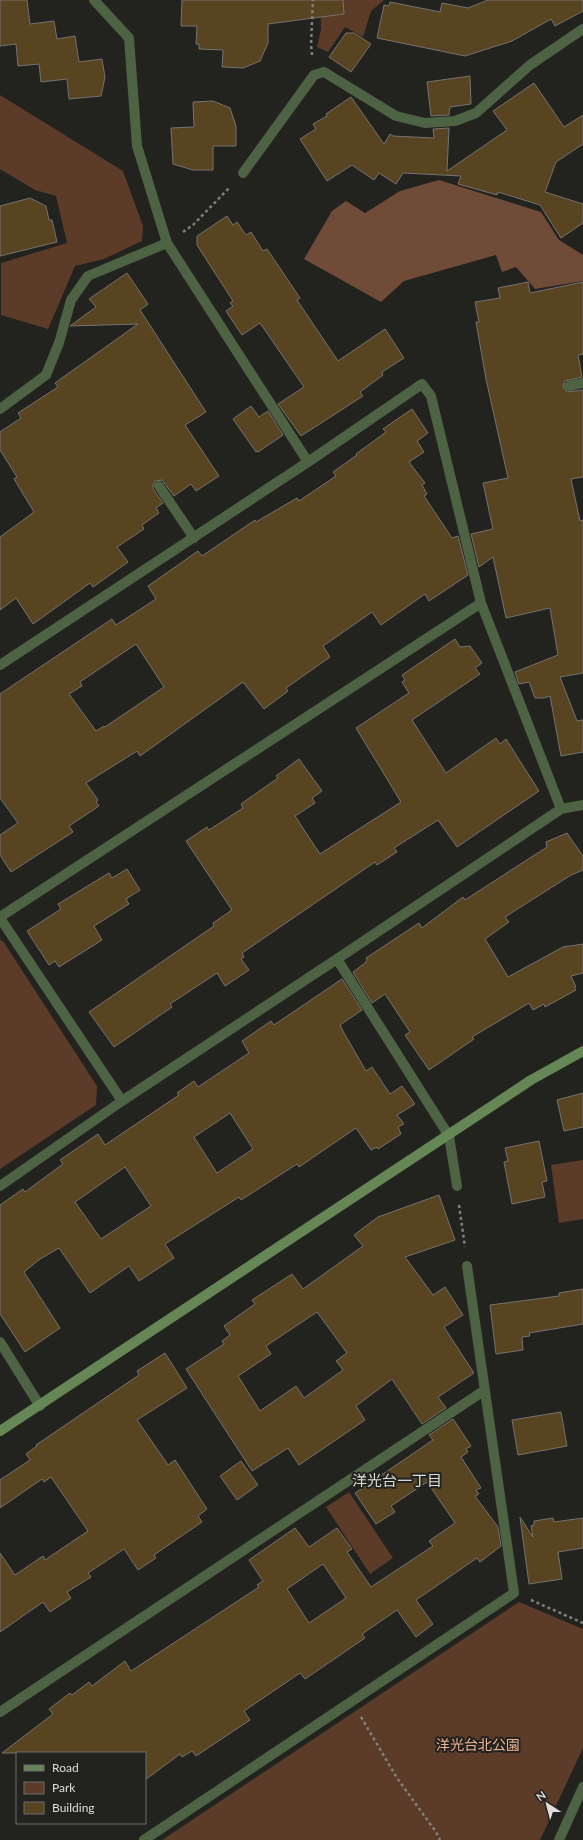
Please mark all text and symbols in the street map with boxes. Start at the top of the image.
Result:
district label: 洋光台一丁目 [352,1471,442,1489]
park label: 洋光台北公園 [436,1736,520,1753]
legend [16,1752,146,1824]
text: Road [52,1760,79,1775]
text: Park [52,1780,76,1795]
north arrow [527,1784,567,1824]
text: N [534,1788,548,1803]
text: Building [52,1800,95,1815]

